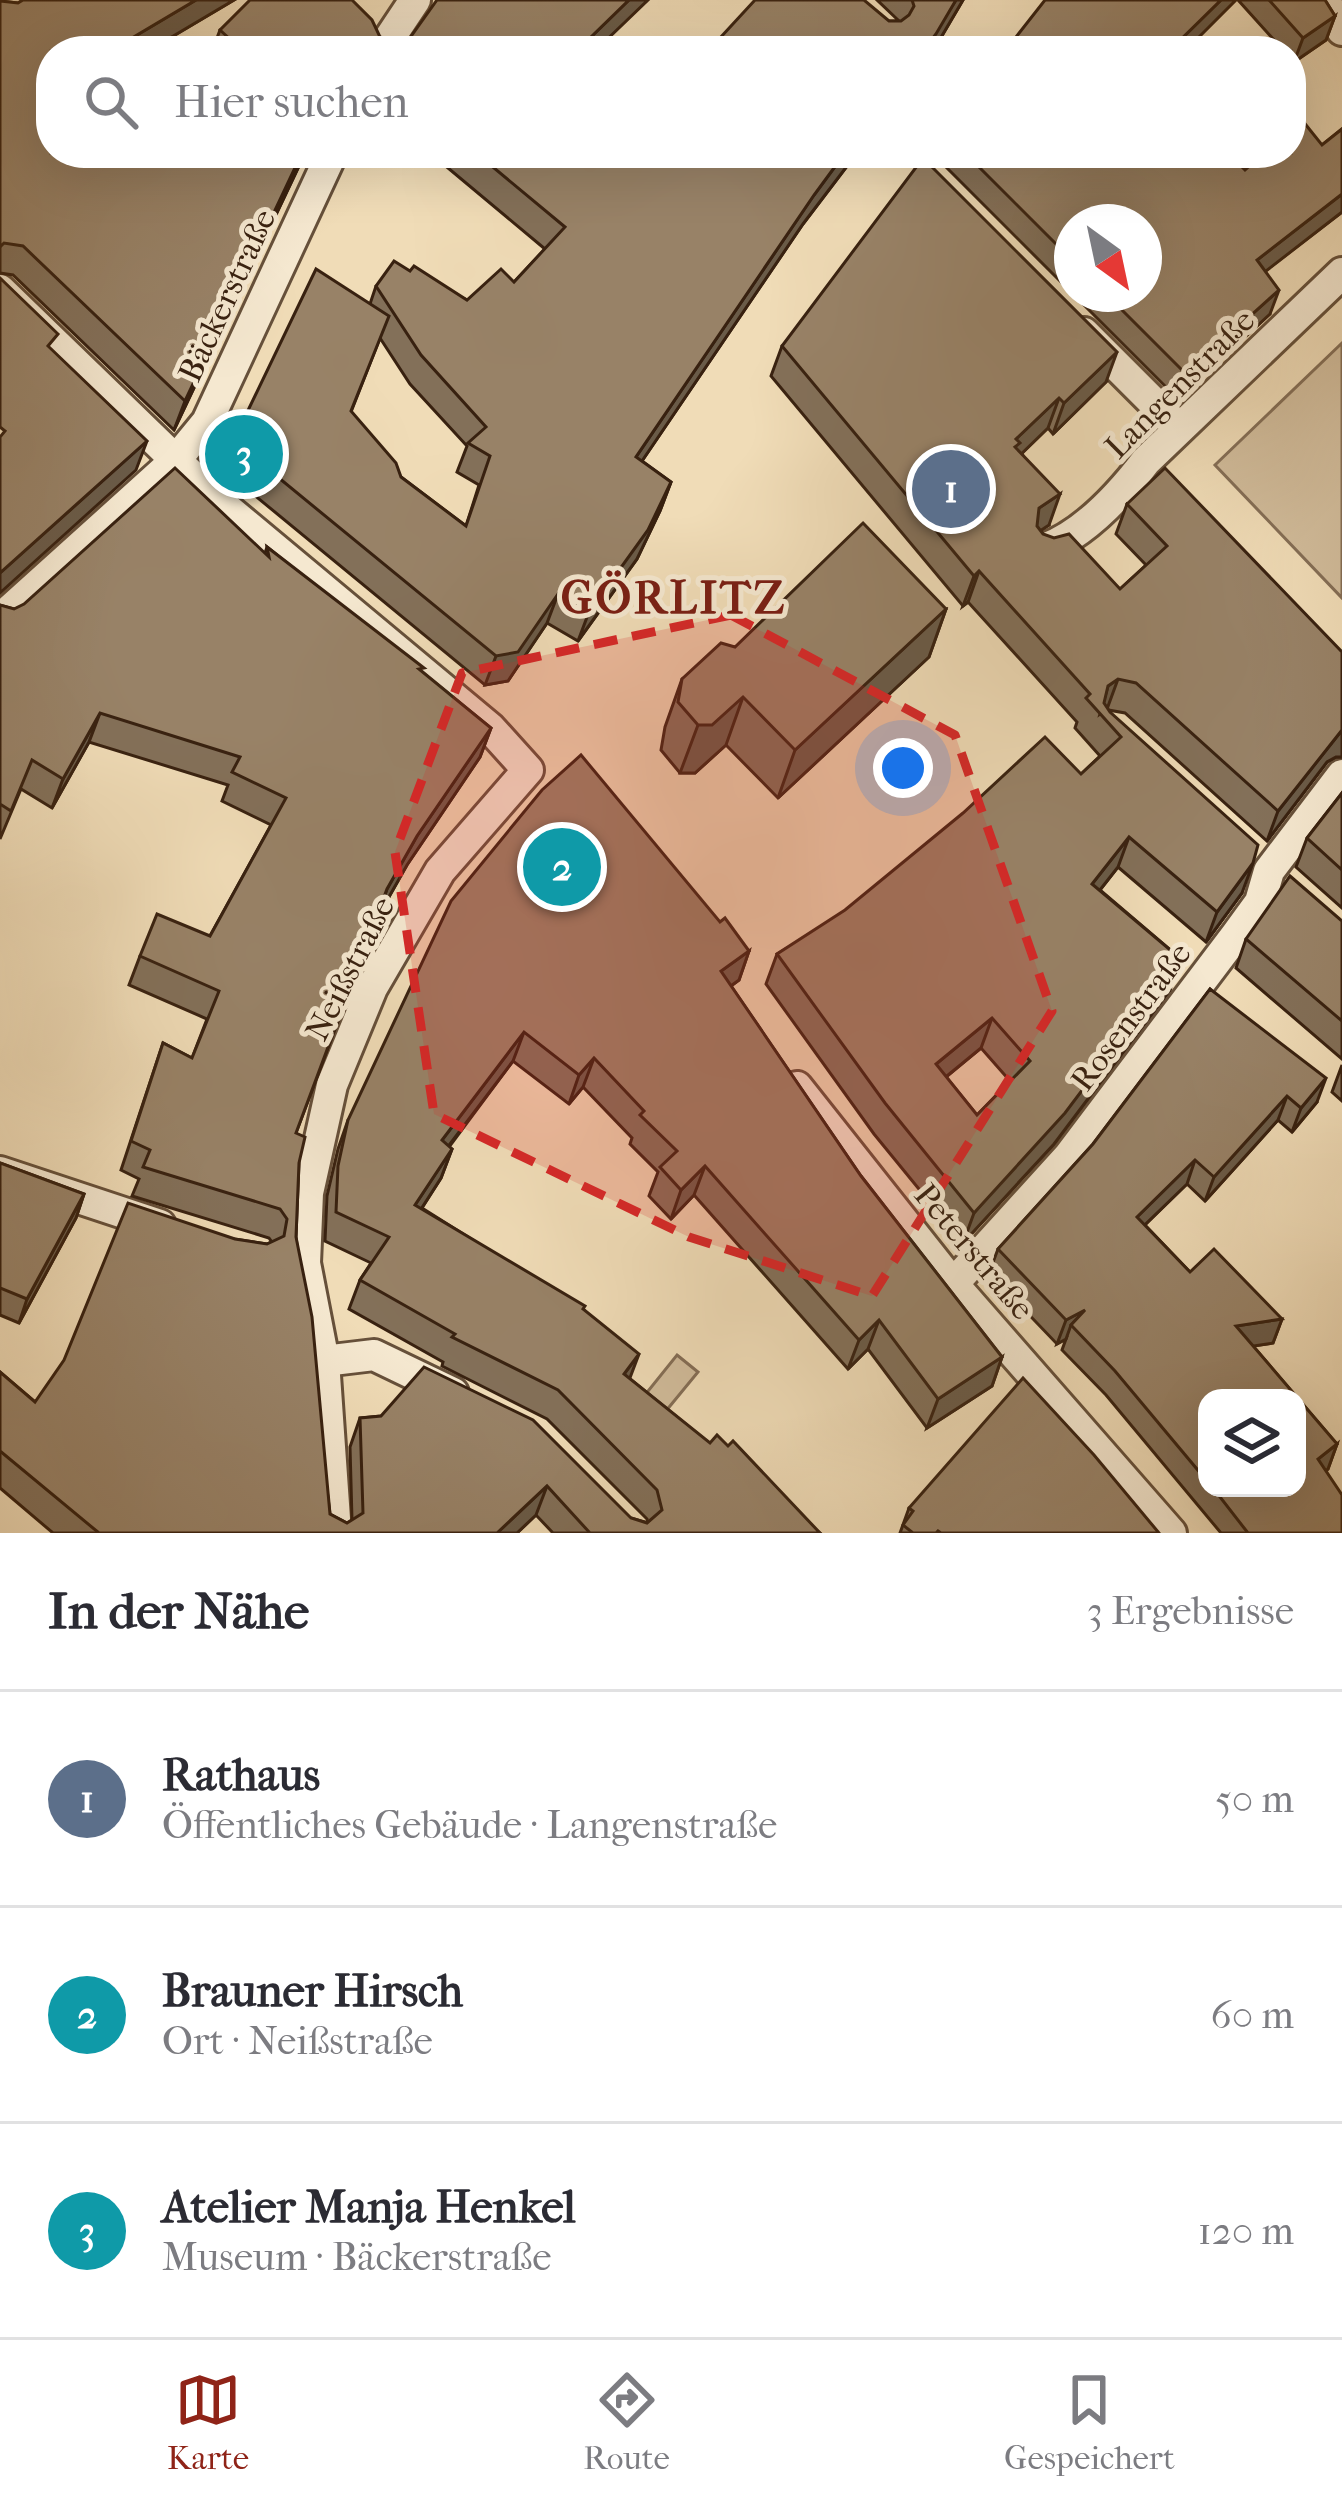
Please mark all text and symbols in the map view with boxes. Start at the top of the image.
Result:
search box [36,36,1306,168]
icon: search [78,69,144,135]
text: Hier suchen [174,76,409,129]
street label: Bäckerstraße [170,203,284,388]
north arrow [1054,204,1162,312]
street label: Langenstraße [1097,301,1263,467]
pin: 3 [205,409,283,499]
pin: 1 [912,444,990,534]
district label: GÖRLITZ [561,570,787,625]
your location [873,738,933,798]
pin: 2 [523,822,601,912]
street label: Neißstraße [297,890,403,1047]
street label: Rosenstraße [1063,935,1200,1099]
street label: Peterstraße [906,1176,1042,1328]
map controls [1198,1389,1306,1497]
button: layers [1198,1389,1306,1497]
text: In der Nähe [48,1581,309,1641]
text: 3 Ergebnisse [1087,1588,1294,1634]
text: Rathaus [162,1749,320,1802]
text: 1 [80,1776,94,1822]
text: 50 m [1215,1776,1294,1822]
text: Öffentliches Gebäude · Langenstraße [162,1802,777,1848]
text: Brauner Hirsch [162,1965,463,2018]
text: 2 [77,1992,97,2038]
text: 60 m [1211,1992,1294,2038]
text: Ort · Neißstraße [162,2018,433,2064]
text: Atelier Manja Henkel [162,2181,576,2234]
text: 3 [79,2208,95,2254]
text: 120 m [1198,2208,1294,2254]
text: Museum · Bäckerstraße [162,2234,551,2280]
tab: Karte [167,2367,249,2478]
tab: Route [583,2367,670,2478]
tab: Gespeichert [1004,2367,1175,2478]

